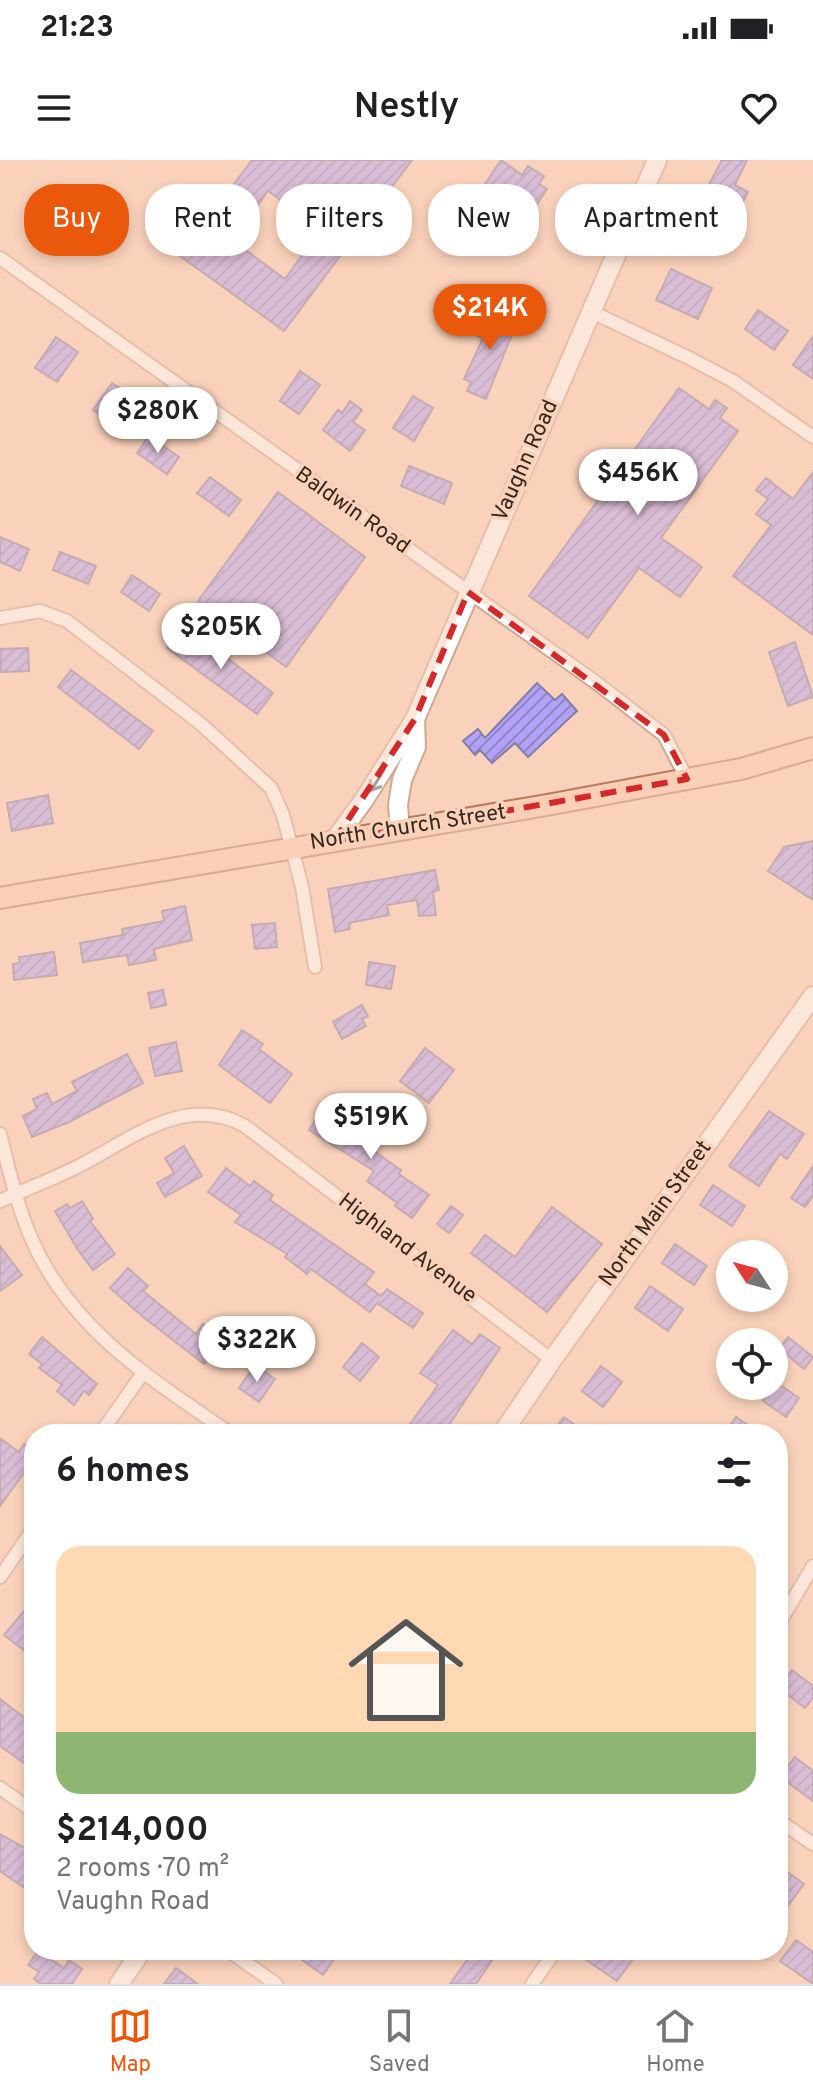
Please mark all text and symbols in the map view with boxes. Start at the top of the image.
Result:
text: 21:23 [40,10,114,47]
text: Nestly [354,85,459,131]
icon: menu [32,86,76,130]
icon: heart [737,86,781,130]
chip: Buy [24,184,129,256]
chip: Rent [145,184,260,256]
chip: Filters [276,184,412,256]
chip: New [428,184,539,256]
chip: Apartment [555,184,747,256]
pin: $214K [434,284,546,352]
text: $214K [451,293,529,326]
pin: $280K [102,387,214,455]
text: $280K [116,396,200,429]
street label: Vaughn Road [487,396,565,526]
pin: $456K [582,449,694,517]
text: $456K [597,458,679,491]
street label: Baldwin Road [289,461,415,561]
pin: $205K [165,603,277,671]
text: $205K [180,612,262,645]
one-way arrow [368,769,384,792]
street label: North Church Street [308,799,508,857]
pin: $519K [315,1093,427,1161]
text: $519K [333,1102,409,1135]
street label: North Main Street [594,1136,718,1292]
street label: Highland Avenue [332,1188,482,1310]
north arrow [716,1240,788,1312]
map controls [716,1240,788,1400]
pin: $322K [201,1316,313,1384]
text: $322K [217,1325,297,1358]
button: locate [716,1328,788,1400]
icon: filters [712,1450,756,1494]
text: 6 homes [56,1451,190,1494]
icon: home [334,1598,478,1742]
text: $214,000 [56,1810,209,1853]
text: 2 rooms · 70 m² [56,1853,229,1886]
text: Vaughn Road [56,1886,210,1919]
tab: Map [108,2004,152,2079]
tab: Saved [369,2004,430,2079]
tab: Home [646,2004,705,2079]

